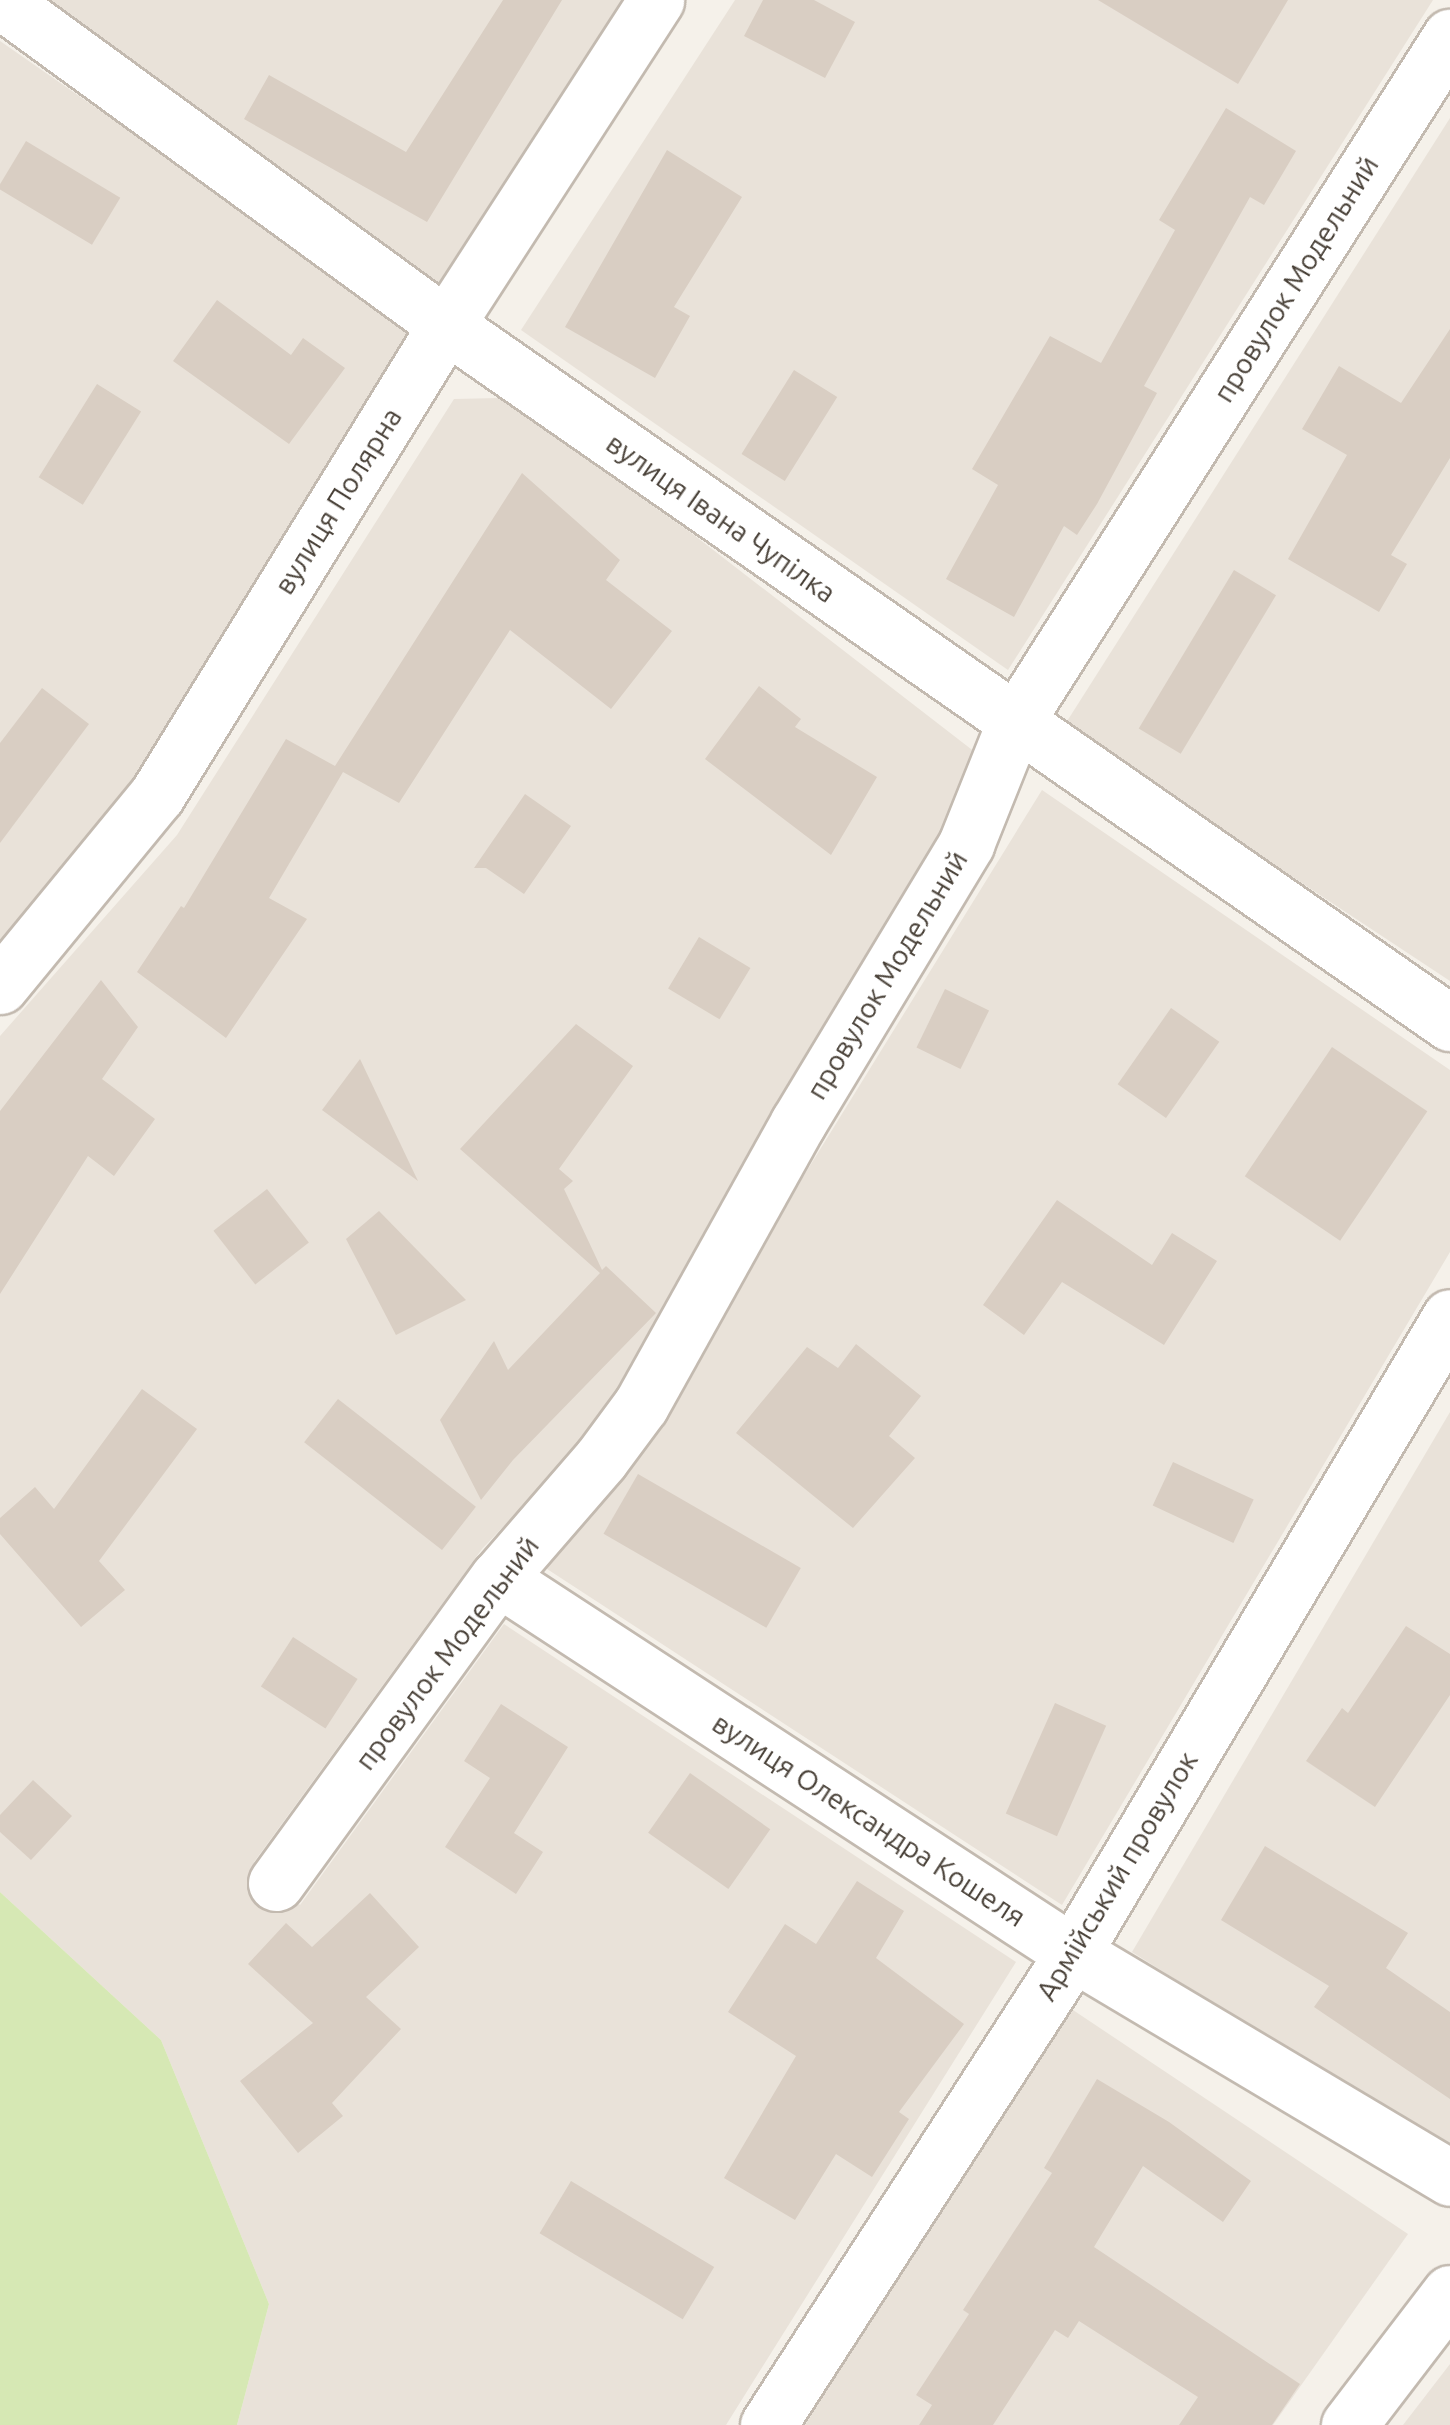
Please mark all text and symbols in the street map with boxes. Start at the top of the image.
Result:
street label: провулок Модельний [1207,150,1385,408]
street label: вулиця Полярна [267,402,409,600]
street label: вулиця Івана Чупілка [600,426,842,610]
street label: провулок Модельний [799,845,975,1105]
street label: провулок Модельний [348,1530,546,1776]
street label: вулиця Олександра Кошеля [706,1706,1032,1934]
street label: Армійський провулок [1029,1745,1205,2007]

